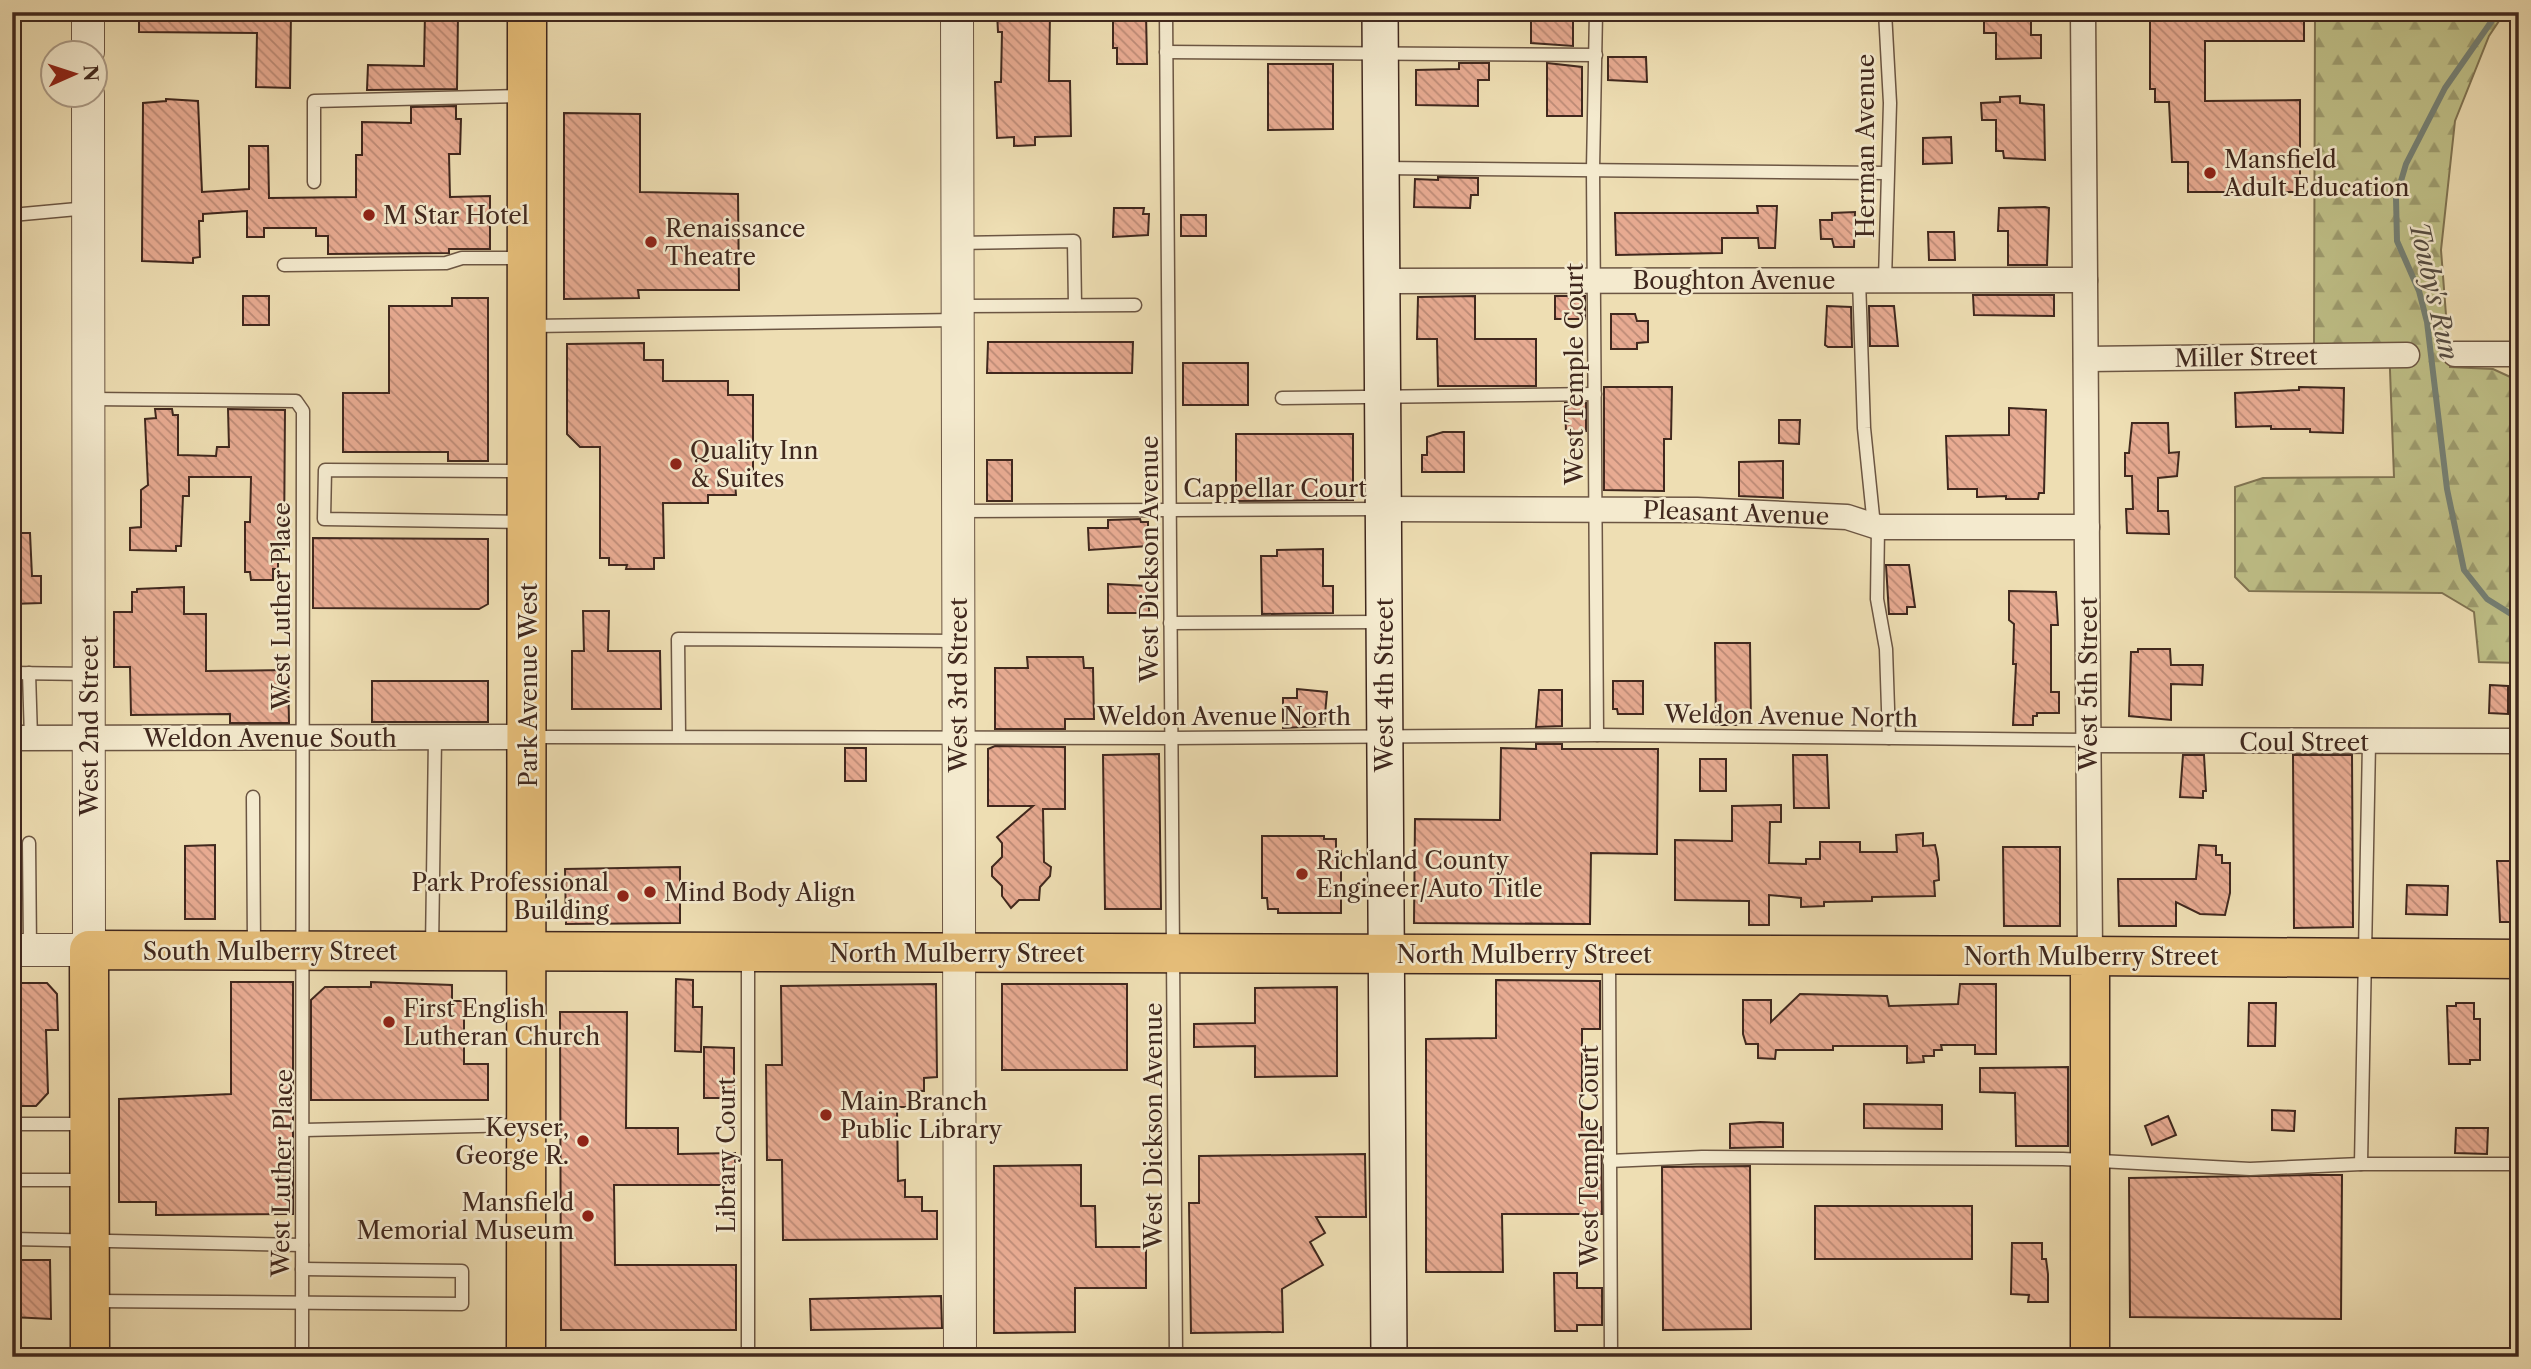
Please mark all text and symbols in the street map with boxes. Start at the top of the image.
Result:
north arrow [38,38,108,108]
street label: Herman Avenue [1851,54,1880,238]
text: N [79,64,102,82]
place label: Mansfield Adult Education [2223,145,2410,202]
marker: Mansfield Adult Education [2202,165,2218,181]
place label: M Star Hotel [383,201,529,230]
marker: M Star Hotel [361,207,377,223]
place label: Renaissance Theatre [665,214,806,271]
water label: Touby's Run [2403,219,2465,363]
marker: Renaissance Theatre [643,234,659,250]
street label: West Temple Court [1560,262,1589,486]
street label: Boughton Avenue [1633,266,1835,295]
street label: Miller Street [2174,341,2318,373]
street label: West Dickson Avenue [1135,435,1164,684]
place label: Quality Inn & Suites [690,436,818,493]
marker: Quality Inn & Suites [668,456,684,472]
street label: Cappellar Court [1183,474,1367,503]
street label: Pleasant Avenue [1642,495,1830,531]
street label: West Luther Place [267,502,296,711]
street label: Park Avenue West [514,582,543,787]
street label: West 3rd Street [944,597,973,773]
street label: West 4th Street [1370,597,1399,773]
street label: West 5th Street [2074,597,2103,772]
street label: West 2nd Street [75,635,104,817]
street label: Weldon Avenue North [1663,699,1918,733]
street label: Weldon Avenue North [1096,702,1351,731]
street label: Weldon Avenue South [142,724,397,753]
street label: Coul Street [2239,728,2369,757]
place label: Richland County Engineer/Auto Title [1316,846,1543,903]
marker: Richland County Engineer/Auto Title [1294,866,1310,882]
place label: Park Professional Building [411,868,609,925]
place label: Mind Body Align [664,878,855,907]
marker: Mind Body Align [642,884,658,900]
marker: Park Professional Building [615,888,631,904]
street label: South Mulberry Street [143,937,398,966]
street label: North Mulberry Street [830,939,1085,968]
street label: North Mulberry Street [1397,940,1652,969]
street label: North Mulberry Street [1964,942,2219,971]
place label: First English Lutheran Church [403,994,600,1051]
street label: West Dickson Avenue [1139,1002,1168,1251]
marker: First English Lutheran Church [381,1014,397,1030]
street label: West Temple Court [1575,1044,1604,1268]
street label: West Luther Place [266,1069,298,1278]
street label: Library Court [712,1077,741,1233]
place label: Main Branch Public Library [840,1087,1003,1144]
marker: Main Branch Public Library [818,1107,834,1123]
place label: Keyser, George R. [455,1113,569,1170]
marker: Keyser, George R. [575,1133,591,1149]
place label: Mansfield Memorial Museum [357,1188,574,1245]
marker: Mansfield Memorial Museum [580,1208,596,1224]

